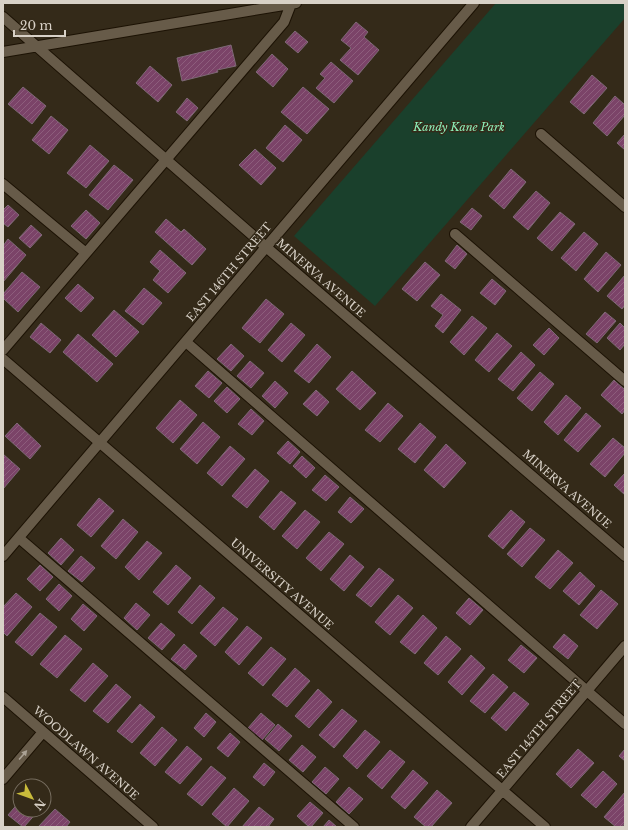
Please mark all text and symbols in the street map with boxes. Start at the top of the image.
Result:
scale bar [14,12,65,38]
text: 20 m [20,18,52,33]
park label: Kandy Kane Park [412,120,505,134]
street label: EAST 146TH STREET [183,219,275,324]
street label: MINERVA AVENUE [274,236,368,320]
street label: MINERVA AVENUE [520,447,614,531]
street label: UNIVERSITY AVENUE [228,536,336,632]
street label: EAST 145TH STREET [494,677,584,781]
street label: WOODLAWN AVENUE [29,703,142,803]
one-way arrow [19,750,28,760]
north arrow [12,778,52,818]
text: N [30,796,48,814]

